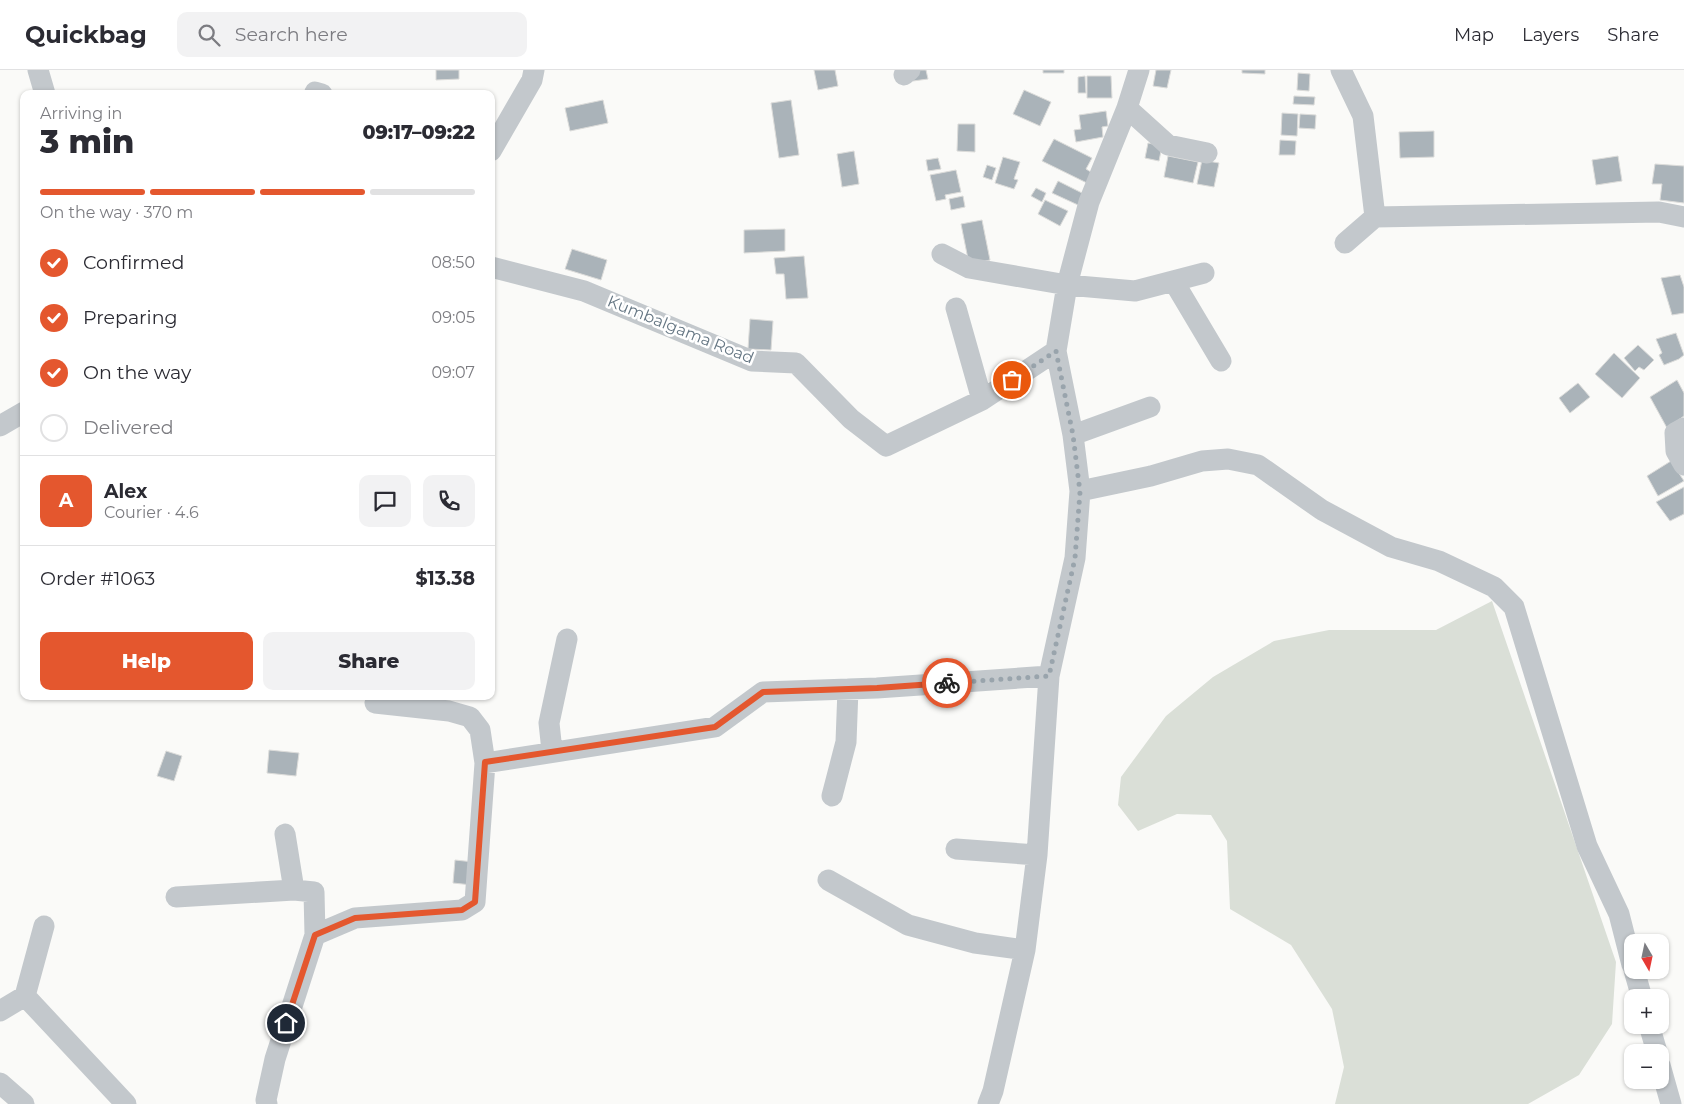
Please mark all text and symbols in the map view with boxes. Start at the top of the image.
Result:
search box [177,12,527,57]
text: Quickbag [25,20,147,49]
icon: search [195,21,223,49]
text: Search here [235,23,348,46]
text: Map [1454,24,1494,46]
text: Layers [1522,24,1579,46]
text: Share [1607,24,1659,46]
text: Arriving in [40,104,122,123]
text: 09:17–09:22 [363,121,475,144]
text: 3 min [40,122,134,161]
text: On the way · 370 m [40,203,193,222]
icon: check [40,249,68,277]
text: Confirmed [83,251,184,274]
text: 08:50 [431,253,475,272]
street label: Kumbalgama Road [605,291,757,368]
icon: check [40,304,68,332]
text: Preparing [83,306,178,329]
text: 09:05 [432,308,475,327]
icon: check [40,359,68,387]
pin [991,359,1033,401]
text: On the way [83,361,191,384]
text: 09:07 [431,363,475,382]
icon: bag [998,366,1026,394]
text: Delivered [83,416,174,439]
button: chat [359,475,411,527]
button: phone [423,475,475,527]
text: Alex [104,480,147,503]
text: A [59,489,73,512]
text: Courier · 4.6 [104,503,199,522]
text: Order #1063 [40,567,155,590]
text: $13.38 [415,567,475,590]
button: Help [40,632,253,690]
button: Share [263,632,475,690]
courier [922,658,972,708]
icon: bike [933,669,961,697]
north arrow [1624,934,1669,979]
map controls [1624,934,1669,1089]
button: + [1624,989,1669,1034]
pin [265,1002,307,1044]
icon: home [272,1009,300,1037]
button: − [1624,1044,1669,1089]

